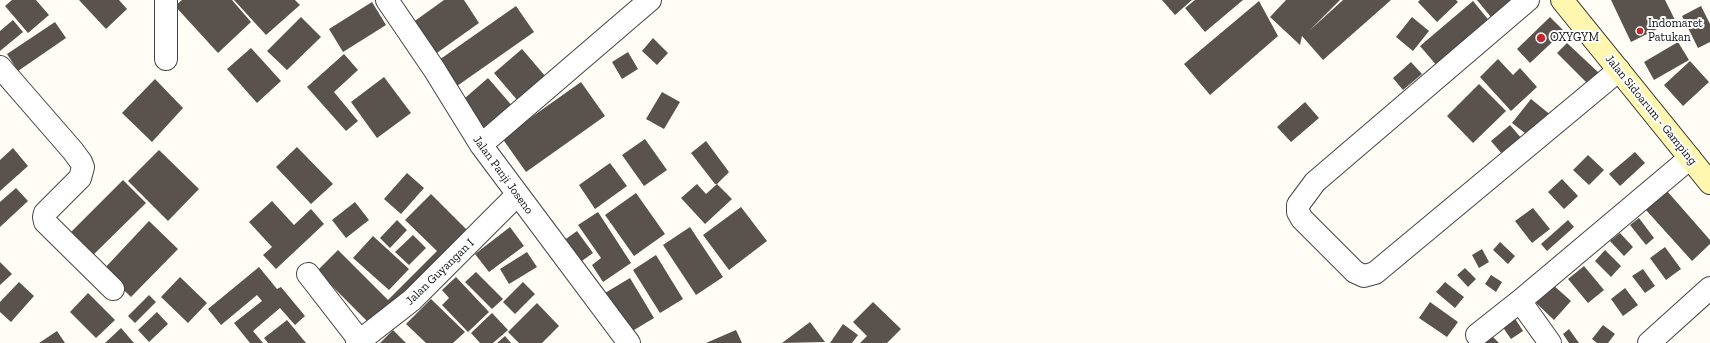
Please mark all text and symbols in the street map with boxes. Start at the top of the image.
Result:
place label: Indomaret Patukan [1648,17,1703,45]
marker: Indomaret Patukan [1635,26,1645,36]
place label: OXYGYM [1550,31,1599,45]
marker: OXYGYM [1535,32,1547,44]
street label: Jalan Sidoarum - Gamping [1602,52,1700,168]
street label: Jalan Panji Joseno [470,133,536,217]
street label: Jalan Guyangan I [403,236,477,308]

